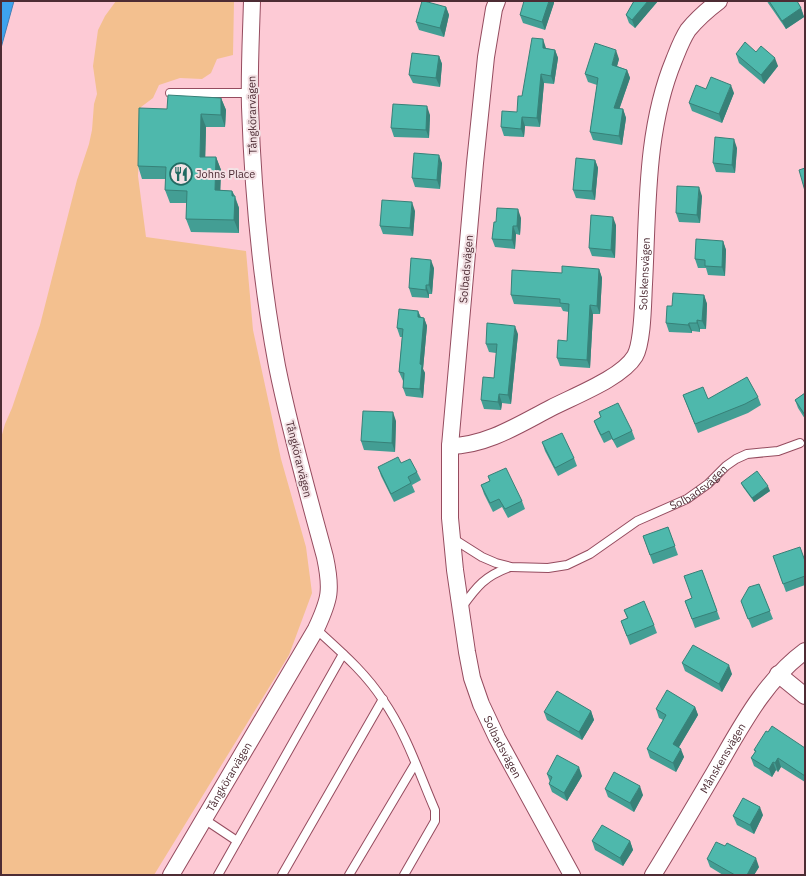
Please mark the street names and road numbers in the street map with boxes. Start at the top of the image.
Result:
street label: Tångkörarvägen [244,76,260,154]
street label: Solbadsvägen [456,234,476,304]
street label: Solskensvägen [636,237,653,311]
street label: Tångkörarvägen [283,419,315,499]
street label: Solbadsvägen [667,462,730,513]
street label: Solbadsvägen [480,713,525,781]
street label: Månskensvägen [697,721,749,796]
street label: Tångkörarvägen [203,739,255,814]

